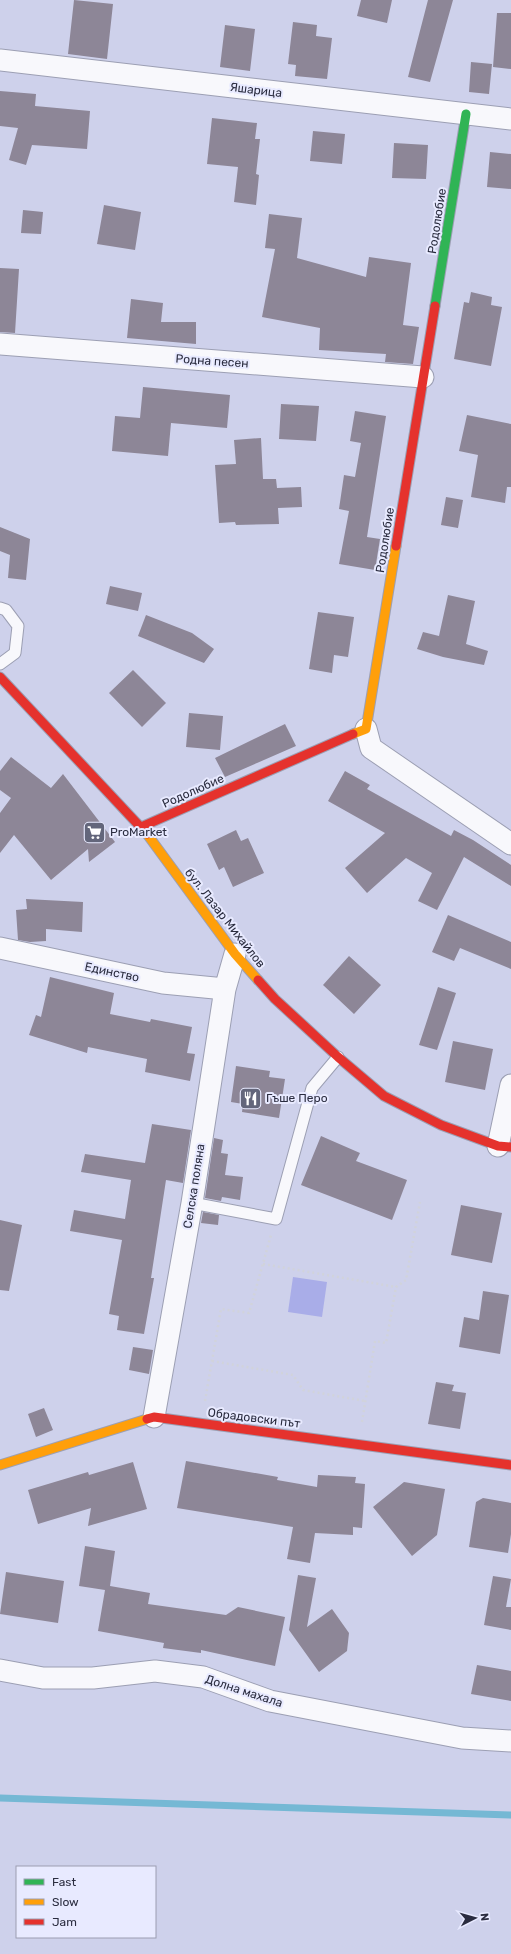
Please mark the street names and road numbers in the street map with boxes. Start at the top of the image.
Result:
street label: Яшарица [229,80,283,100]
street label: Родолюбие [425,187,449,255]
street label: Родна песен [175,351,249,371]
street label: Родолюбие [373,506,397,574]
street label: Родолюбие [160,771,226,811]
street label: бул. Лазар Михайлов [182,866,268,971]
street label: Единство [83,959,141,985]
street label: Селска поляна [180,1143,208,1229]
street label: Обрадовски път [207,1405,301,1431]
street label: Долна махала [204,1672,284,1710]

